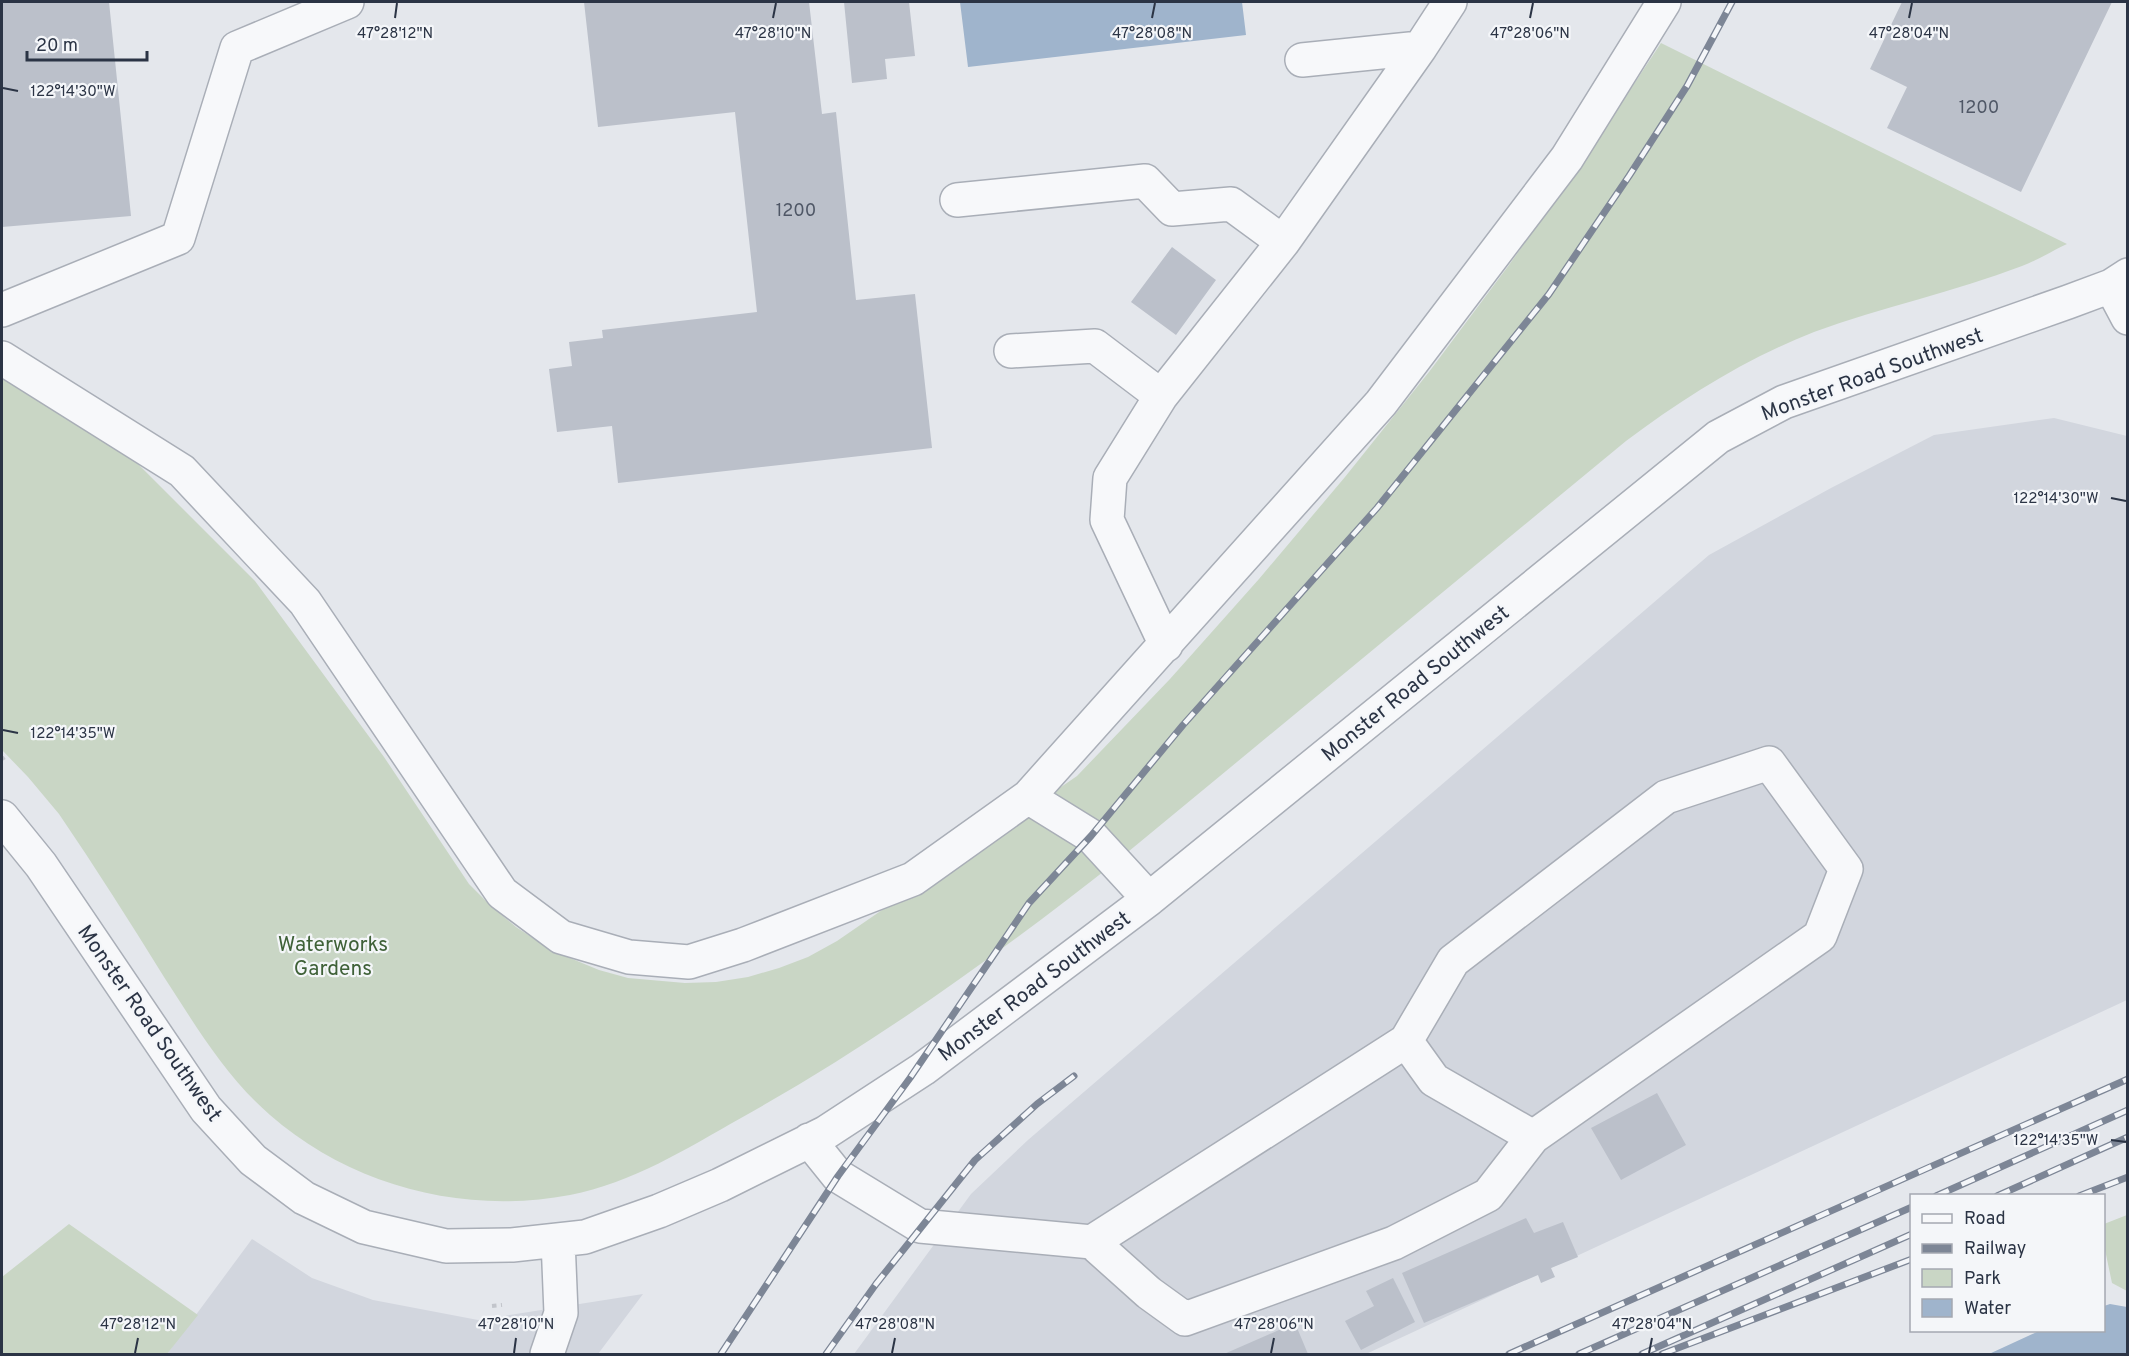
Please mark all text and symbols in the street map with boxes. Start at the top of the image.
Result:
scale bar [27,24,147,62]
text: 47°28'12"N [357,25,433,44]
text: 47°28'10"N [735,25,811,44]
text: 47°28'08"N [1112,25,1192,44]
text: 47°28'06"N [1490,25,1570,44]
text: 47°28'04"N [1869,25,1949,44]
text: 20 m [36,35,78,58]
text: 122°14'30"W [30,83,116,102]
house number: 1200 [1959,97,1999,120]
house number: 1200 [776,200,816,223]
street label: Monster Road Southwest [1758,323,1987,428]
text: 122°14'30"W [2013,490,2099,509]
street label: Monster Road Southwest [1316,600,1515,768]
text: 122°14'35"W [31,725,115,744]
street label: Monster Road Southwest [933,906,1137,1068]
street label: Monster Road Southwest [71,920,227,1128]
park label: Waterworks Gardens [278,932,388,983]
text: 122°14'35"W [2014,1132,2098,1151]
legend [1910,1194,2105,1332]
text: Road [1964,1208,2006,1231]
text: Railway [1964,1238,2026,1261]
text: Park [1964,1268,2001,1291]
text: Water [1964,1298,2011,1321]
text: 47°28'12"N [100,1316,176,1335]
text: 47°28'10"N [478,1316,554,1335]
text: 47°28'08"N [855,1316,935,1335]
text: 47°28'06"N [1234,1316,1314,1335]
text: 47°28'04"N [1612,1316,1692,1335]

